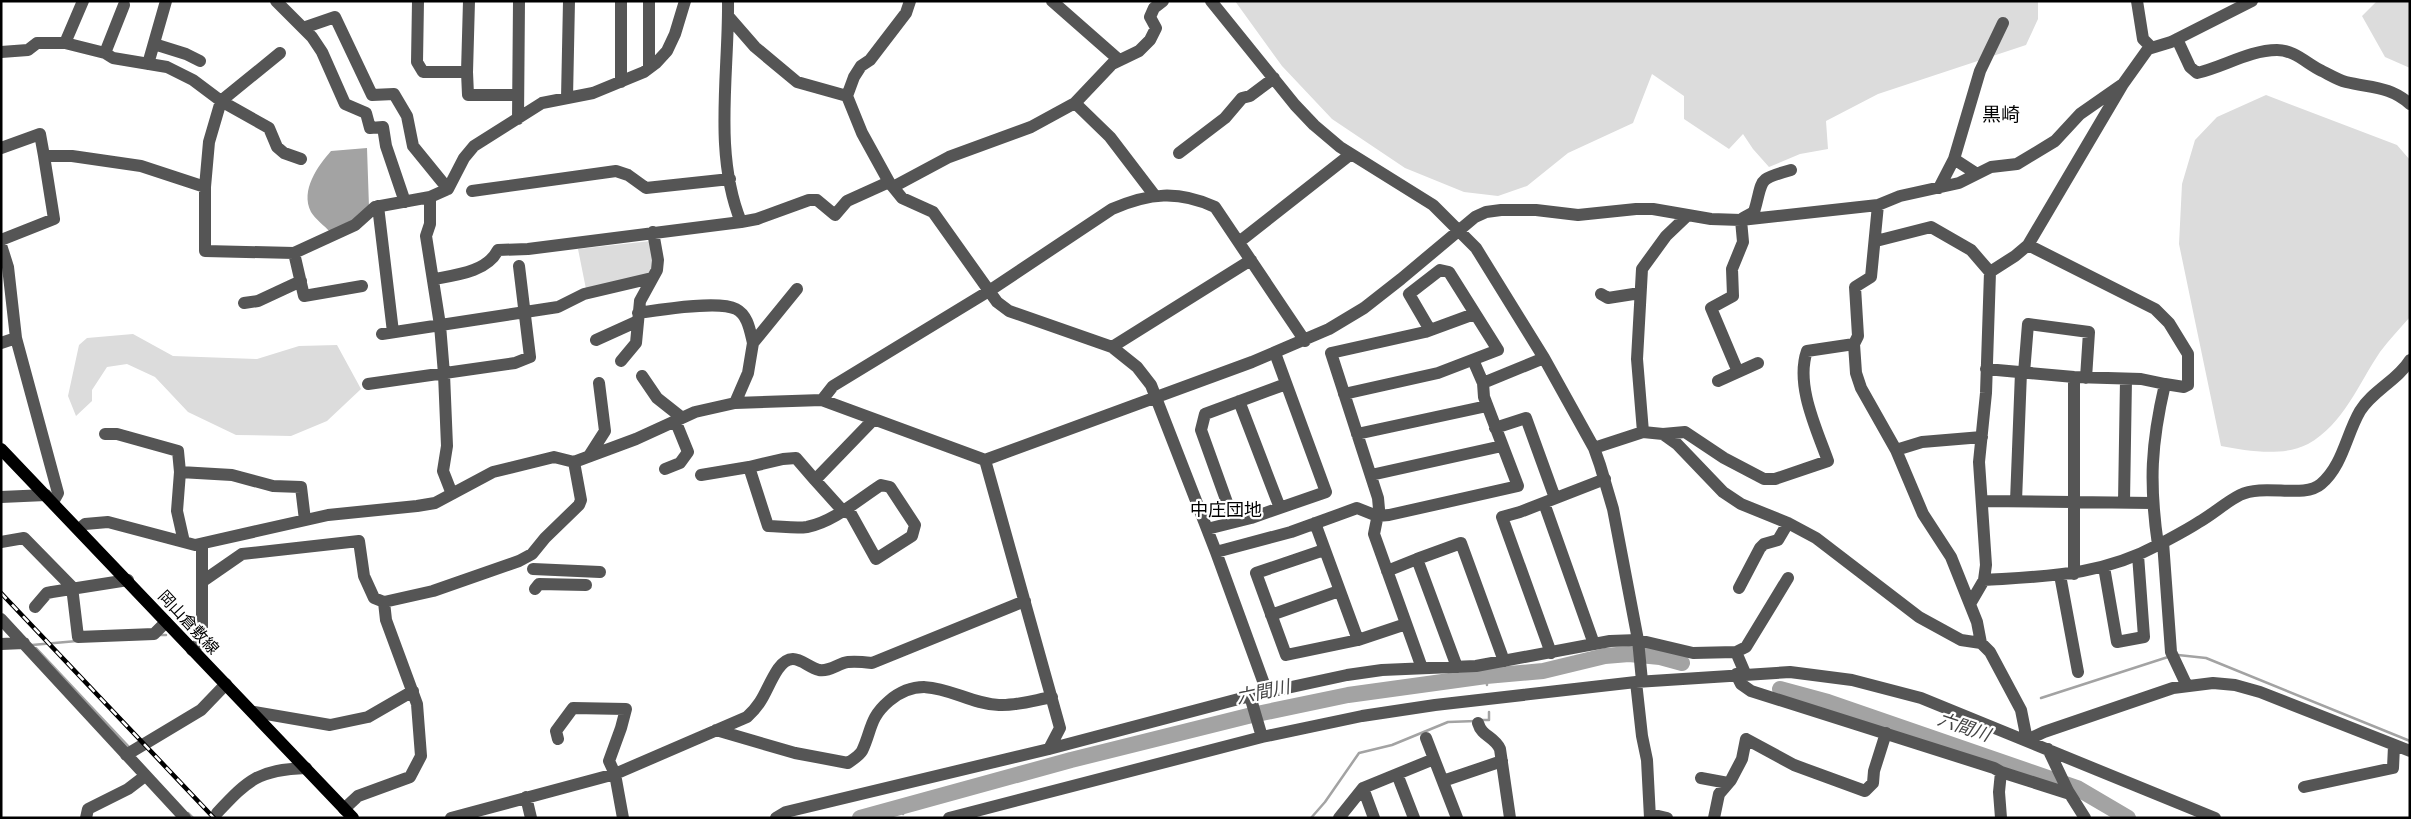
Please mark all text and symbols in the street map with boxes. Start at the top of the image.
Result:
district label: 黒崎 [1982,104,2020,126]
district label: 中庄団地 [1190,499,1262,521]
street label: 岡山倉敷線 [154,587,223,659]
water label: 六間川 [1234,675,1294,708]
water label: 六間川 [1935,708,1995,747]

